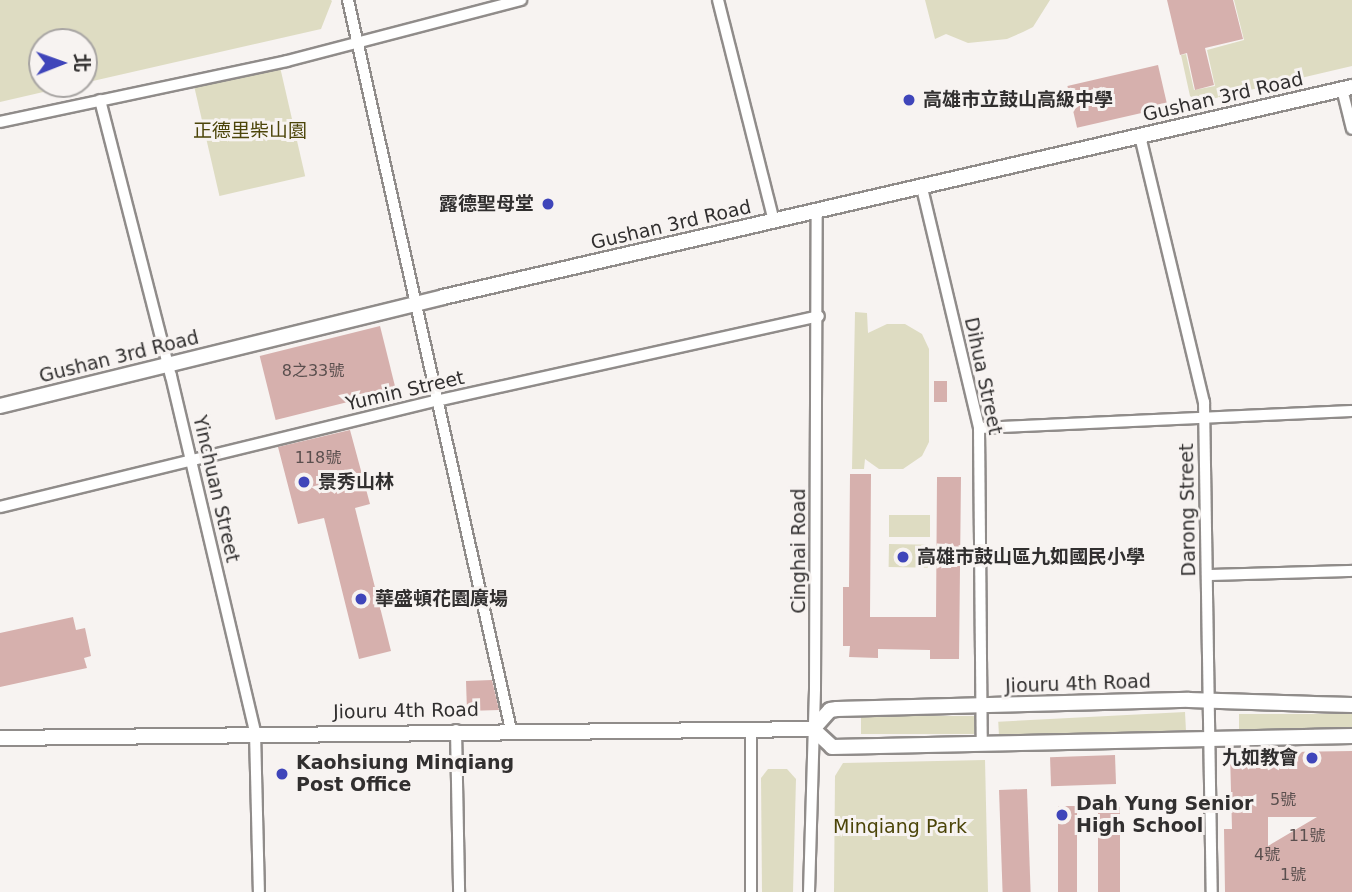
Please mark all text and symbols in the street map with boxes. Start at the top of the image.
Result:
north arrow [28,28,98,98]
text: 北 [71,53,93,72]
street label: Gushan 3rd Road [1141,67,1305,127]
place label: 高雄市立鼓山高級中學 [923,89,1113,111]
marker: 高雄市立鼓山高級中學 [901,92,917,108]
park label: 正德里柴山園 [193,120,307,142]
place label: 露德聖母堂 [439,193,534,215]
street label: Gushan 3rd Road [589,195,753,255]
marker: 露德聖母堂 [540,196,556,212]
street label: Dihua Street [959,315,1007,437]
street label: Gushan 3rd Road [37,326,201,388]
house number: 8之33號 [282,361,344,381]
street label: Yumin Street [343,366,467,416]
street label: Yinchuan Street [188,413,244,565]
street label: Darong Street [1175,443,1201,577]
house number: 118號 [295,448,341,468]
place label: 景秀山林 [318,471,394,493]
marker: 景秀山林 [296,474,312,490]
street label: Cinghai Road [788,488,810,614]
place label: 高雄市鼓山區九如國民小學 [917,546,1145,568]
marker: 高雄市鼓山區九如國民小學 [895,549,911,565]
place label: 華盛頓花園廣場 [375,588,508,610]
marker: 華盛頓花園廣場 [353,591,369,607]
street label: Jiouru 4th Road [1005,670,1151,698]
street label: Jiouru 4th Road [333,698,479,724]
place label: 九如教會 [1222,747,1298,769]
marker: 九如教會 [1304,750,1320,766]
place label: Kaohsiung Minqiang Post Office [296,752,514,796]
marker: Kaohsiung Minqiang Post Office [274,766,290,782]
house number: 5號 [1270,790,1296,810]
place label: Dah Yung Senior High School [1076,793,1253,837]
marker: Dah Yung Senior High School [1054,807,1070,823]
park label: Minqiang Park [833,816,967,838]
house number: 11號 [1289,826,1325,846]
house number: 4號 [1254,845,1280,865]
house number: 1號 [1280,865,1306,885]

